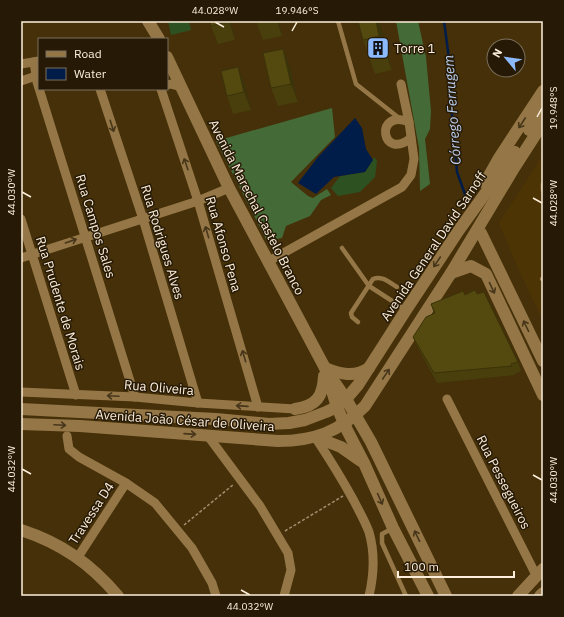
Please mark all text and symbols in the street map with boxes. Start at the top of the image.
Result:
text: 44.028°W [192,4,238,17]
text: 19.946°S [275,4,319,17]
building icon: Torre 1 [365,35,391,61]
legend [38,38,168,90]
north arrow [486,38,526,78]
place label: Torre 1 [394,40,436,57]
text: Road [74,46,102,61]
text: N [489,46,505,60]
water label: Córrego Ferrugem [439,54,465,166]
text: Water [74,66,107,81]
text: 19.948°S [547,86,560,130]
street label: Avenida Marechal Castelo Branco [205,117,308,298]
one-way arrow [518,118,526,129]
one-way arrow [109,119,116,132]
one-way arrow [182,157,189,170]
street label: Avenida General David Sarnoff [377,168,490,324]
text: 44.030°W [5,169,18,215]
street label: Rua Campos Sales [72,172,119,280]
text: 44.028°W [547,180,560,226]
street label: Rua Rodrigues Alves [137,183,188,301]
street label: Rua Afonso Pena [202,194,245,294]
one-way arrow [203,225,210,238]
street label: Rua Prudente de Morais [32,234,89,372]
one-way arrow [65,237,77,245]
one-way arrow [433,256,441,267]
one-way arrow [489,281,496,293]
one-way arrow [522,320,529,332]
one-way arrow [240,350,247,363]
one-way arrow [382,368,390,379]
street label: Rua Oliveira [123,376,195,399]
one-way arrow [107,393,120,400]
one-way arrow [236,403,249,410]
street label: Avenida João César de Oliveira [95,406,275,435]
one-way arrow [53,422,66,429]
one-way arrow [183,431,196,438]
street label: Rua Pessegueiros [473,432,535,532]
text: 44.032°W [5,446,18,492]
text: 44.030°W [547,457,560,503]
street label: Travessa D4 [65,479,118,548]
one-way arrow [377,492,384,504]
one-way arrow [413,530,420,542]
scale bar [398,553,514,579]
text: 100 m [404,559,439,574]
text: 44.032°W [227,600,273,613]

